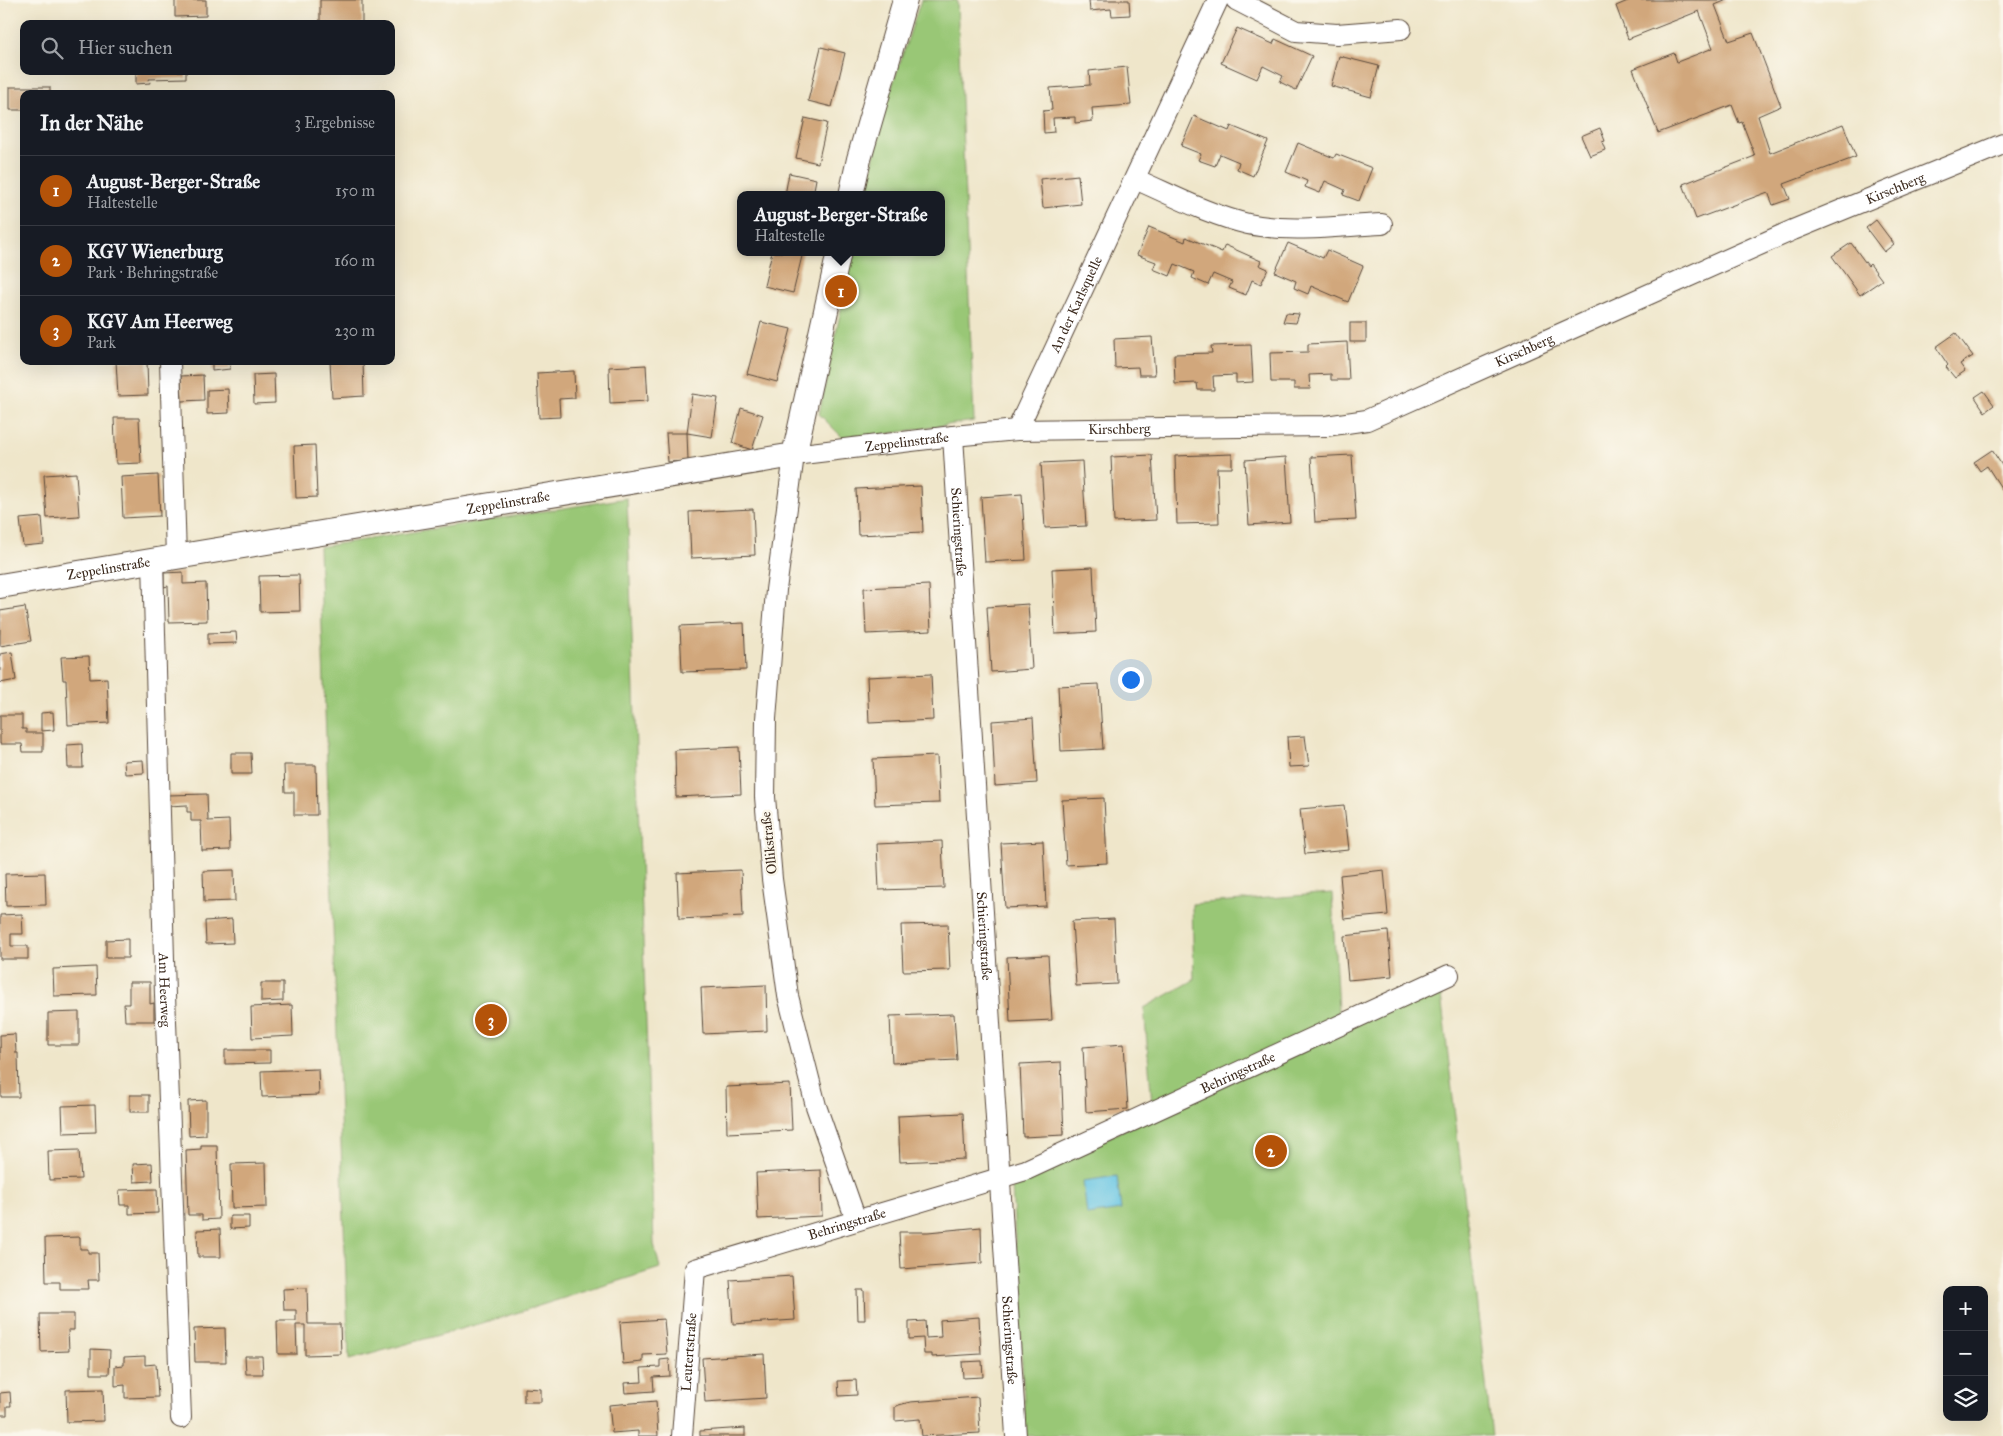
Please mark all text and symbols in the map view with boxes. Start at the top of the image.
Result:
search box [20,20,395,75]
icon: search [38,34,66,62]
text: Hier suchen [78,36,172,59]
text: In der Nähe [40,110,143,136]
text: 3 Ergebnisse [294,113,375,132]
street label: Kirschberg [1863,168,1928,208]
text: August-Berger-Straße [87,170,260,193]
text: 1 [53,181,59,200]
text: 150 m [335,181,375,200]
popup [737,191,945,256]
text: Haltestelle [87,193,158,212]
text: August-Berger-Straße [754,203,928,226]
text: Haltestelle [754,226,825,245]
text: KGV Wienerburg [87,240,223,263]
text: 2 [52,251,60,270]
text: 160 m [334,251,375,270]
street label: An der Karlsquelle [1046,253,1106,356]
text: Park · Behringstraße [87,263,218,282]
pin: 1 [825,272,857,310]
text: KGV Am Heerweg [87,310,232,333]
text: 3 [53,321,59,340]
text: 230 m [335,321,375,340]
street label: Kirschberg [1492,329,1556,370]
text: Park [87,333,116,352]
street label: Kirschberg [1088,420,1151,438]
street label: Zeppelinstraße [864,428,950,455]
street label: Zeppelinstraße [465,487,551,517]
street label: Schieringstraße [948,487,970,577]
street label: Zeppelinstraße [66,553,152,583]
your location [1118,667,1144,693]
street label: Ollikstraße [757,811,781,875]
street label: Schieringstraße [973,891,996,981]
street label: Am Heerweg [155,951,175,1028]
pin: 3 [475,1001,507,1039]
street label: Behringstraße [1198,1048,1278,1097]
pin: 2 [1255,1132,1287,1170]
street label: Behringstraße [806,1204,888,1243]
map controls [1943,1286,1988,1421]
button: + [1943,1286,1988,1331]
street label: Schieringstraße [999,1295,1021,1385]
street label: Leutertstraße [677,1312,700,1392]
button: − [1943,1331,1988,1376]
button: layers [1943,1376,1988,1421]

